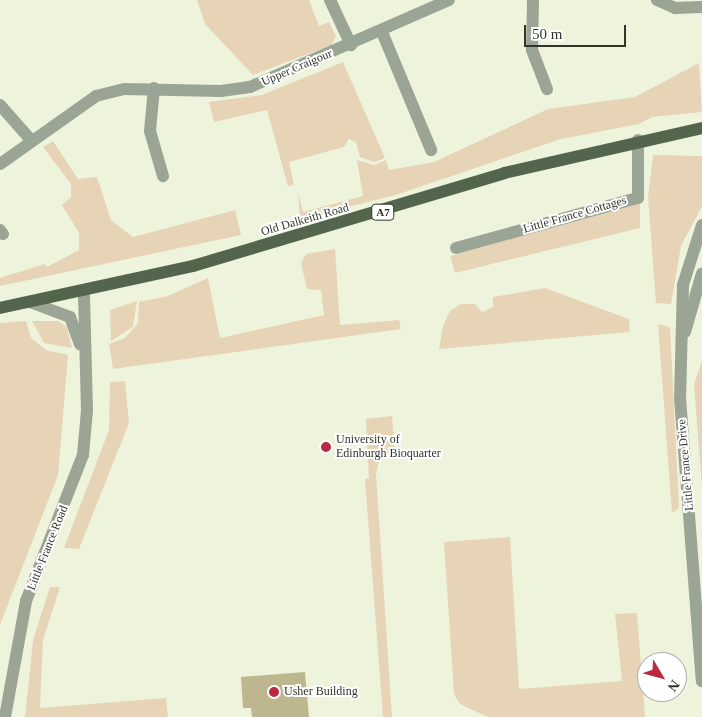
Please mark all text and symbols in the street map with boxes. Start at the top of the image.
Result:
scale bar [527,15,630,47]
text: 50 m [532,26,562,42]
street label: Upper Craigour [259,47,335,89]
street label: Little France Cottages [522,193,628,237]
street label: Old Dalkeith Road [259,201,351,239]
road number: A7 [370,203,396,220]
street label: Little France Drive [675,419,697,511]
place label: University of Edinburgh Bioquarter [336,433,441,461]
marker: University of Edinburgh Bioquarter [320,441,332,453]
street label: Little France Road [24,504,72,592]
north arrow [637,652,687,702]
text: N [665,677,683,694]
place label: Usher Building [284,685,358,699]
marker: Usher Building [268,686,280,698]

